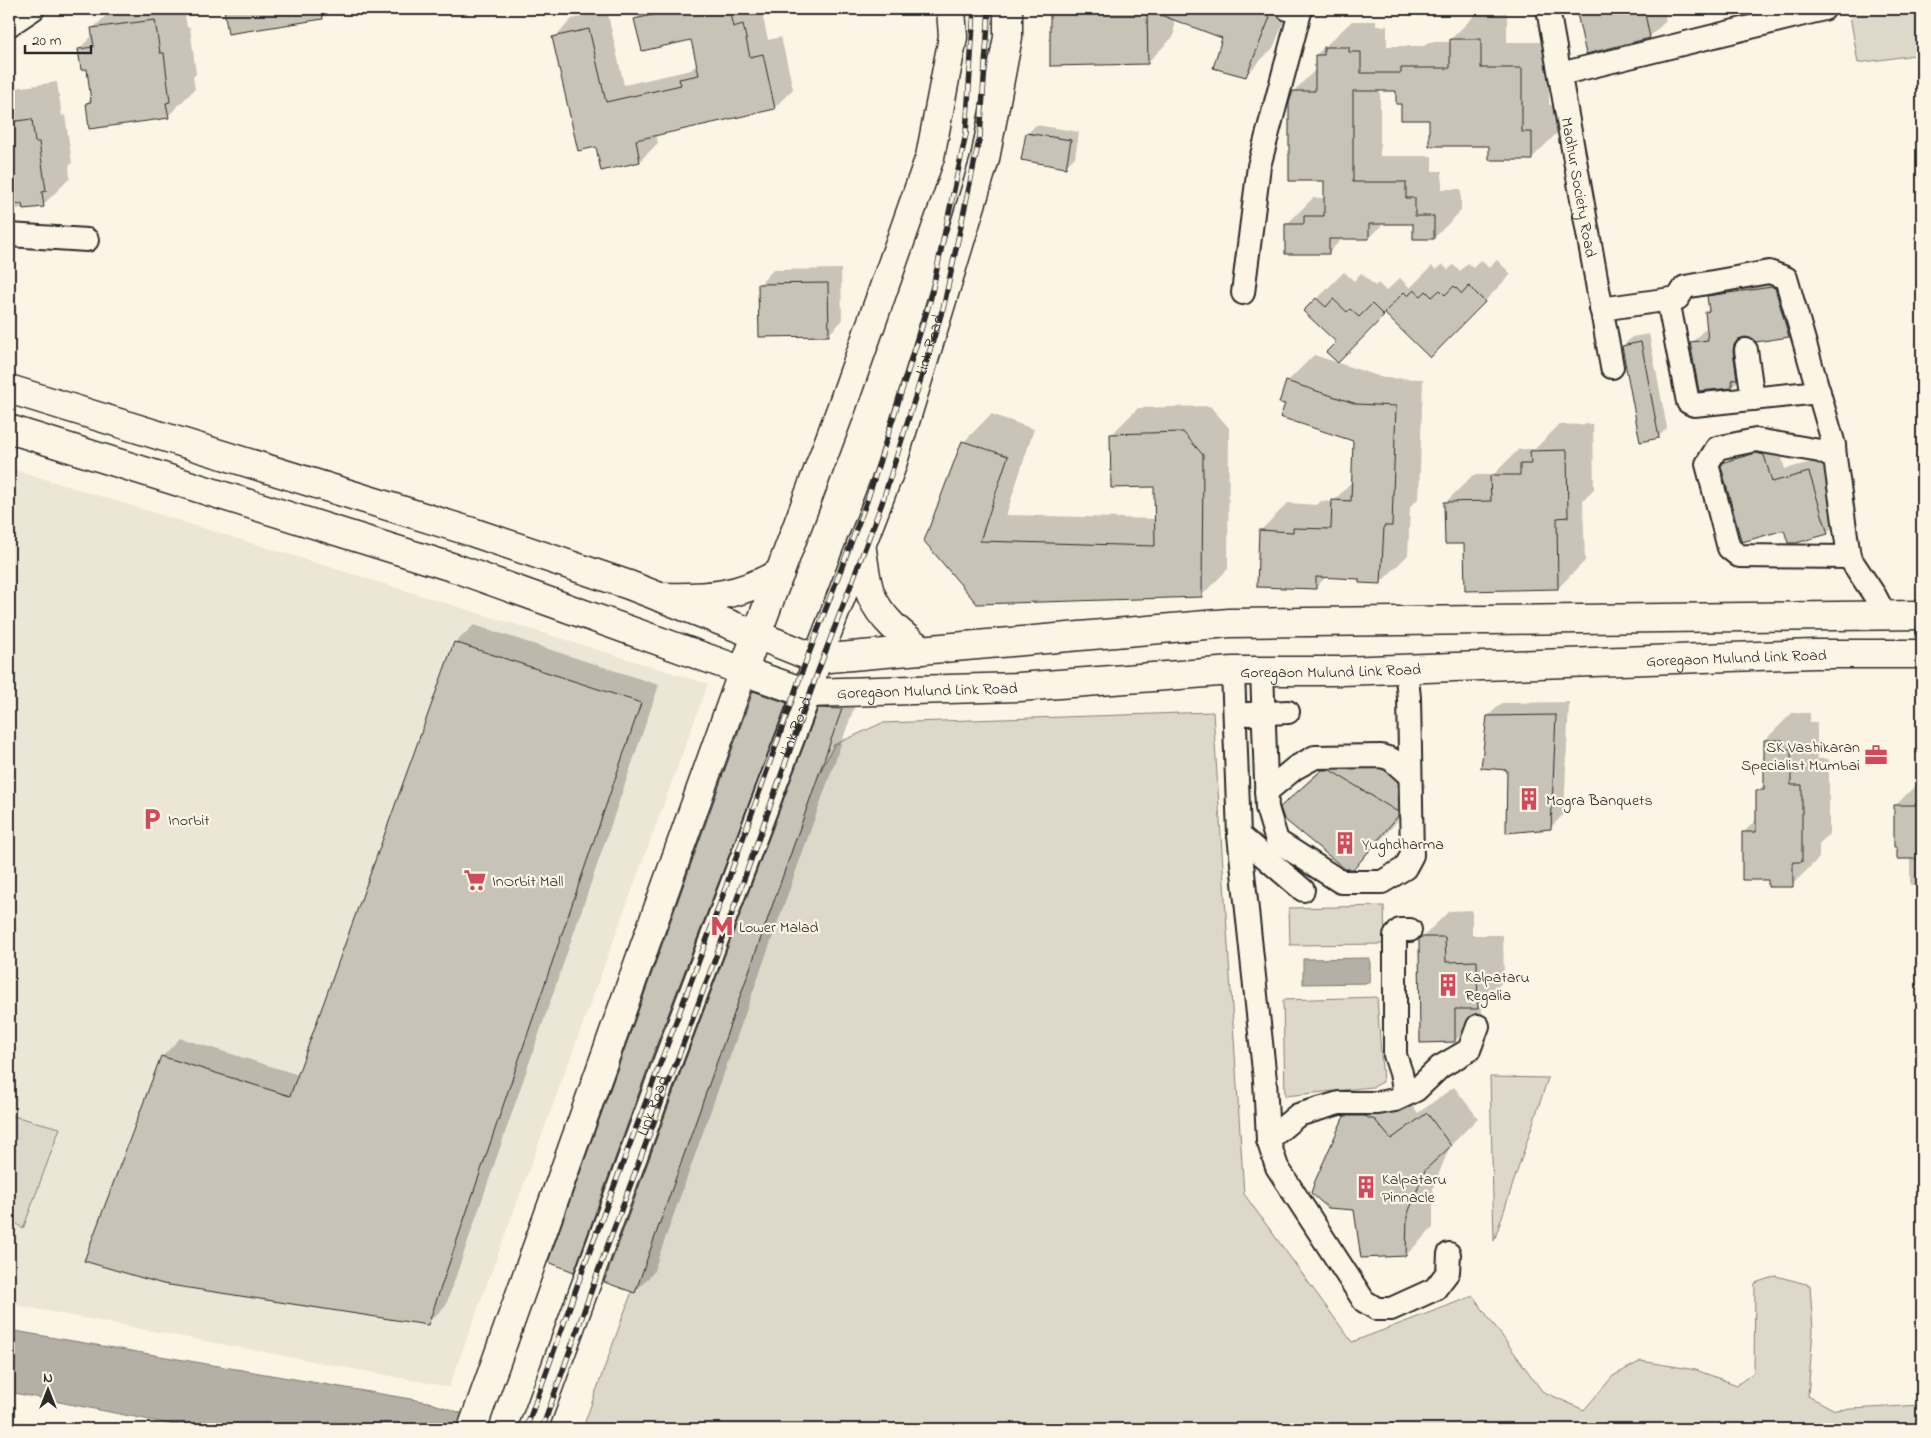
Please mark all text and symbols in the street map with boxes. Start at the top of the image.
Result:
scale bar [25,22,91,54]
text: 20 m [32,30,62,52]
street label: Madhur Society Road [1554,116,1602,260]
street label: Link Road [910,311,951,378]
street label: Goregaon Mulund Link Road [1646,644,1827,674]
street label: Goregaon Mulund Link Road [1240,658,1421,685]
street label: Goregaon Mulund Link Road [837,677,1018,706]
street label: Link Road [774,693,819,760]
place label: SK Vashikaran Specialist Mumbai [1741,736,1860,778]
office icon: SK Vashikaran Specialist Mumbai [1863,742,1889,768]
building icon: Mogra Banquets [1516,786,1542,812]
place label: Mogra Banquets [1546,789,1653,813]
parking icon: Inorbit [139,806,165,832]
place label: Inorbit [168,809,210,833]
building icon: Yughdharma [1332,830,1358,856]
place label: Yughdharma [1362,833,1444,857]
supermarket icon: InOrbit Mall [462,867,488,893]
place label: InOrbit Mall [492,870,564,894]
metro station icon: Lower Malad [709,913,735,939]
place label: Lower Malad [739,916,819,940]
place label: Kalpataru Regalia [1465,966,1530,1008]
building icon: Kalpataru Regalia [1435,972,1461,998]
street label: Link Road [632,1072,676,1139]
place label: Kalpataru Pinnacle [1382,1168,1447,1210]
building icon: Kalpataru Pinnacle [1353,1174,1379,1200]
north arrow [22,1366,72,1416]
text: N [43,1368,53,1389]

